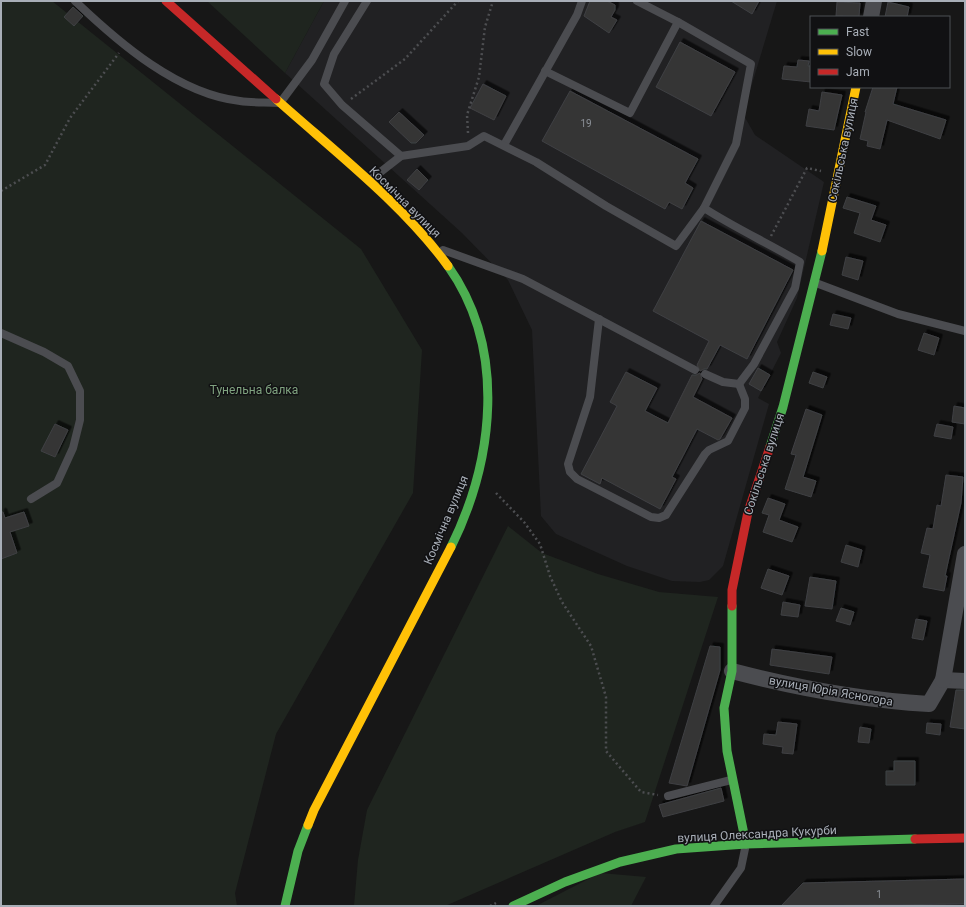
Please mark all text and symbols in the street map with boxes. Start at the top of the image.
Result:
legend [810,16,950,88]
text: Fast [846,25,869,39]
text: Slow [846,45,872,59]
text: Jam [846,65,870,79]
street label: Сокільська вулиця [825,97,861,203]
house number: 19 [580,118,592,129]
street label: Космічна вулиця [366,163,444,241]
park label: Тунельна балка [210,383,298,397]
street label: Сокільська вулиця [741,411,787,517]
street label: Космічна вулиця [421,473,471,567]
street label: вулиця Юрія Ясногора [768,673,894,709]
street label: вулиця Олександра Кукурби [677,823,837,845]
house number: 1 [876,889,882,900]

